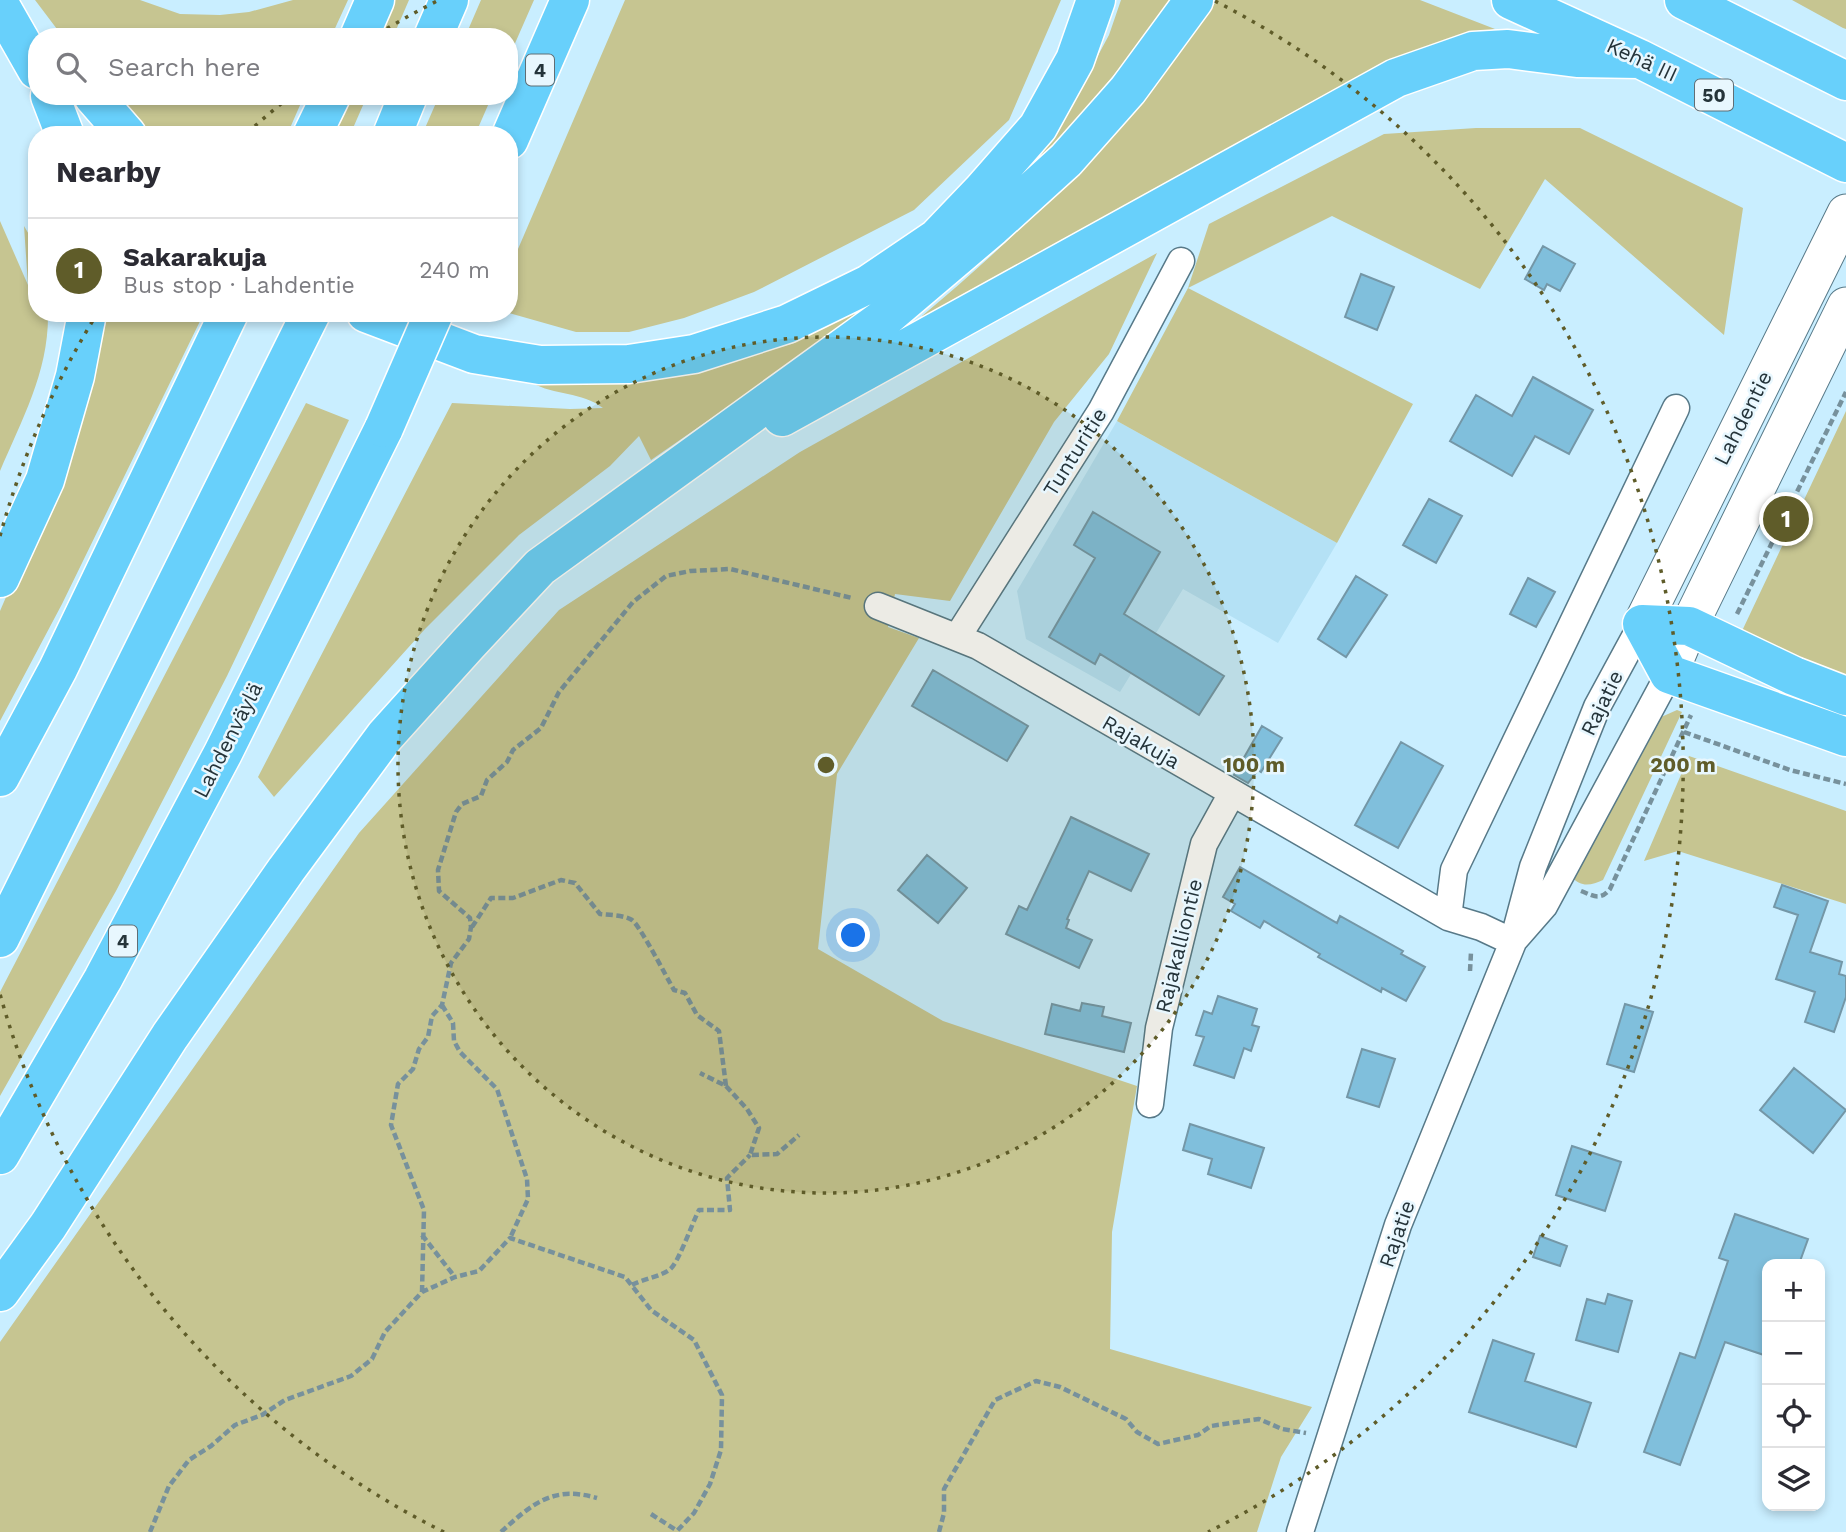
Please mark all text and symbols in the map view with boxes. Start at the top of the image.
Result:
search box [28,28,518,105]
street label: Kehä III [1603,32,1682,87]
icon: search [52,48,90,86]
text: Search here [108,52,260,82]
road number: 4 [526,54,554,86]
road number: 50 [1695,80,1733,110]
text: Nearby [56,154,161,189]
text: Sakarakuja [123,242,267,272]
text: 1 [74,257,84,284]
text: 240 m [419,257,490,284]
text: Bus stop · Lahdentie [123,272,355,299]
street label: Lahdentie [1708,367,1777,469]
street label: Tunturitie [1038,403,1112,501]
pin: 1 [1763,493,1809,545]
street label: Rajatie [1575,666,1628,739]
street label: Lahdenväylä [188,678,267,802]
street label: Rajakuja [1098,709,1185,774]
text: 100 m [1223,752,1285,777]
text: 200 m [1650,752,1716,777]
centre of rings [814,753,838,777]
street label: Rajakalliontie [1150,876,1207,1016]
your location [836,918,870,952]
road number: 4 [109,925,137,956]
street label: Rajatie [1373,1197,1420,1271]
map controls [1762,1259,1825,1511]
button: + [1762,1259,1825,1322]
button: − [1762,1322,1825,1385]
button: locate [1762,1385,1825,1448]
button: layers [1762,1448,1825,1511]

